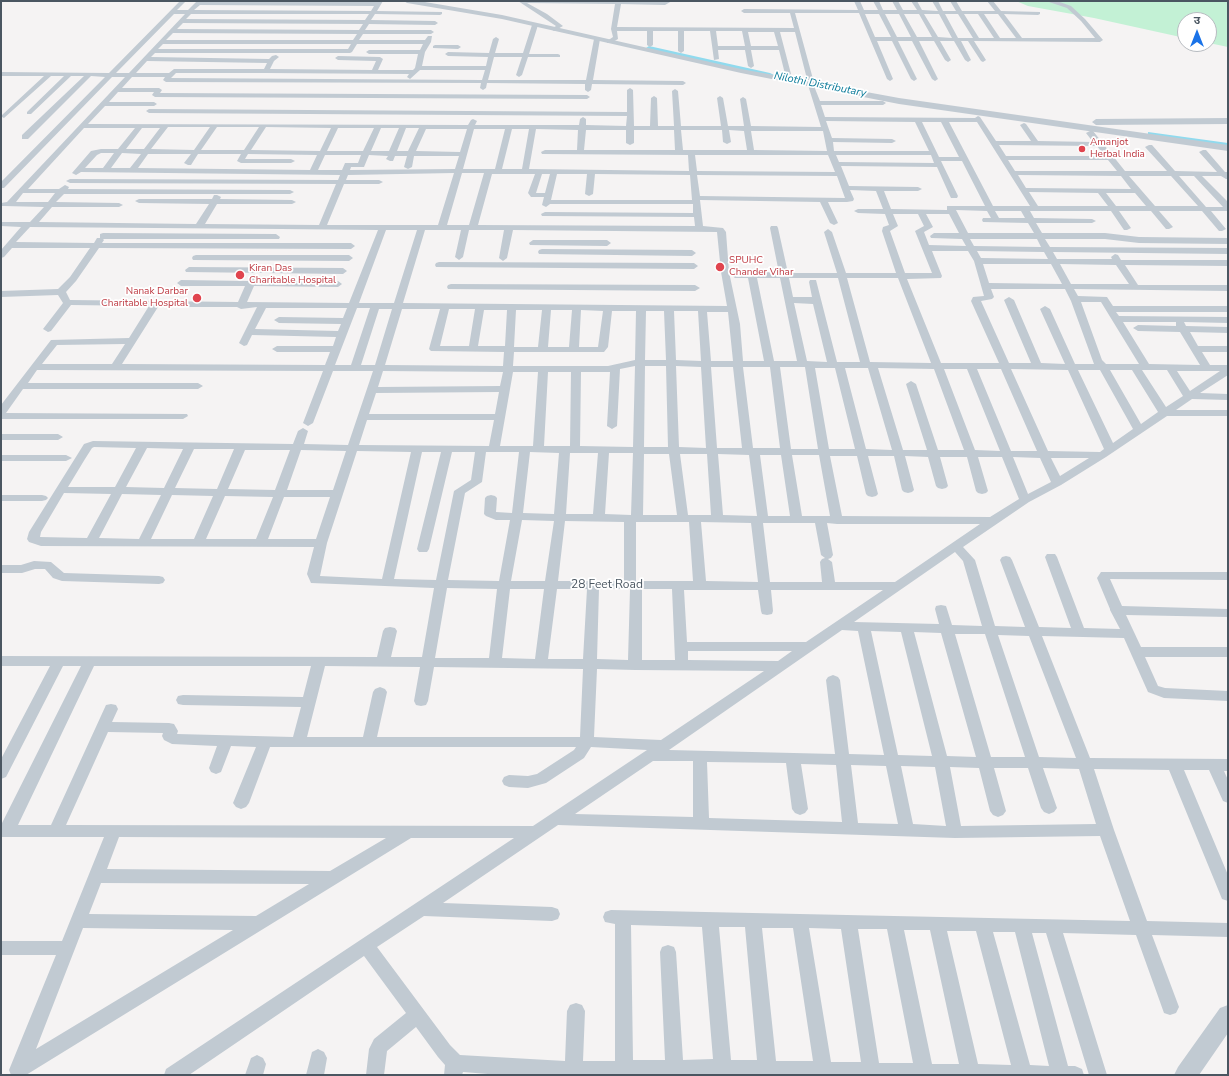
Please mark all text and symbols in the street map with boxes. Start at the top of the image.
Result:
north arrow [1177,12,1217,52]
text: उ [1194,13,1200,28]
water label: Nilothi Distributary [773,70,867,100]
place label: Amanjot Herbal India [1090,137,1145,160]
marker: Amanjot Herbal India [1077,144,1087,154]
place label: SPUHC Chander Vihar [729,255,793,278]
marker: SPUHC Chander Vihar [714,261,726,273]
place label: Kiran Das Charitable Hospital [249,263,336,286]
marker: Kiran Das Charitable Hospital [234,269,246,281]
place label: Nanak Darbar Charitable Hospital [101,286,188,310]
marker: Nanak Darbar Charitable Hospital [191,292,203,304]
street label: 28 Feet Road [571,578,643,592]

